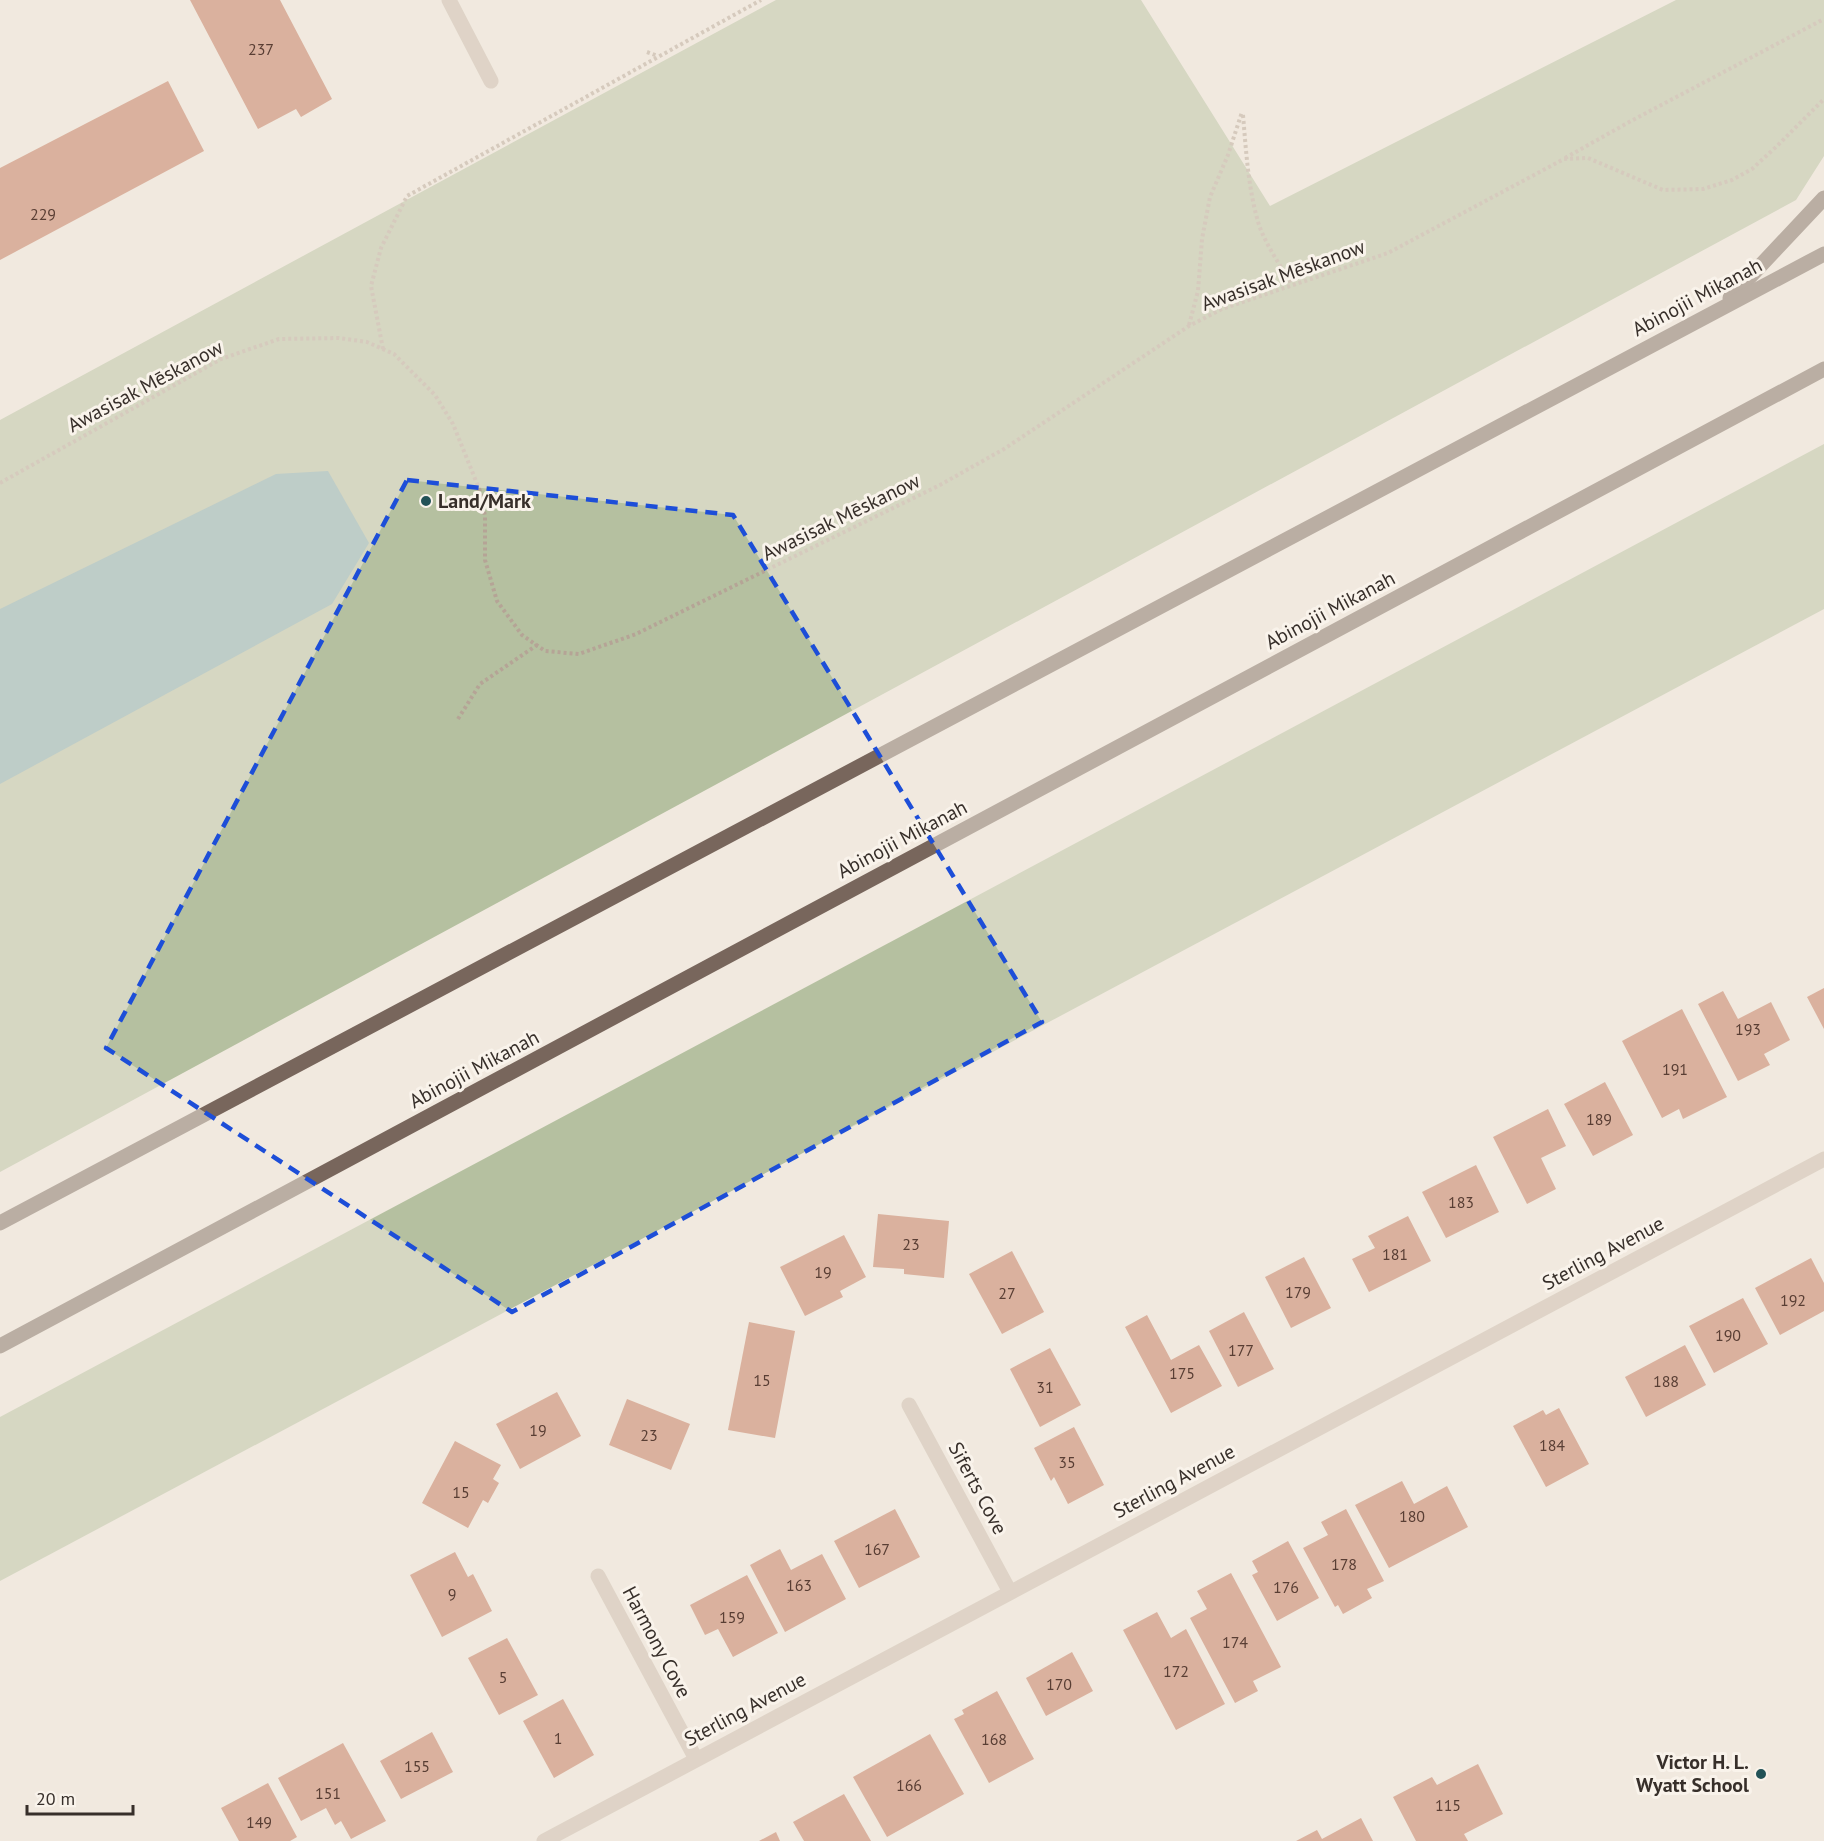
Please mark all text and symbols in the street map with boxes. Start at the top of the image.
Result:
house number: 237 [248,39,274,59]
house number: 229 [30,204,56,224]
street label: Awasisak Mēskanow [1198,233,1369,317]
street label: Abinojii Mikanah [1628,252,1766,342]
street label: Awasisak Mēskanow [63,334,227,438]
street label: Awasisak Mēskanow [758,467,924,566]
place label: Land/Mark [438,488,531,514]
marker: Land/Mark [419,494,433,508]
street label: Abinojii Mikanah [1261,565,1399,655]
street label: Abinojii Mikanah [833,794,971,884]
house number: 193 [1735,1019,1761,1039]
street label: Abinojii Mikanah [405,1024,543,1114]
house number: 191 [1662,1059,1688,1079]
house number: 189 [1586,1109,1612,1129]
house number: 183 [1448,1192,1474,1212]
street label: Sterling Avenue [1538,1210,1668,1296]
house number: 23 [902,1234,920,1254]
house number: 181 [1382,1244,1408,1264]
house number: 19 [814,1262,832,1282]
house number: 179 [1285,1282,1311,1302]
house number: 27 [998,1283,1016,1303]
house number: 192 [1780,1290,1806,1310]
house number: 190 [1715,1325,1741,1345]
house number: 177 [1228,1340,1254,1360]
house number: 175 [1169,1363,1195,1383]
house number: 15 [753,1370,771,1390]
house number: 188 [1653,1371,1679,1391]
house number: 31 [1036,1377,1054,1397]
house number: 19 [529,1420,547,1440]
house number: 23 [640,1425,658,1445]
house number: 184 [1539,1435,1565,1455]
street label: Siferts Cove [943,1437,1013,1539]
street label: Sterling Avenue [1109,1438,1239,1524]
house number: 35 [1058,1452,1076,1472]
house number: 15 [452,1482,470,1502]
house number: 180 [1399,1506,1425,1526]
house number: 167 [864,1539,890,1559]
house number: 178 [1331,1554,1357,1574]
house number: 163 [786,1575,812,1595]
house number: 176 [1273,1577,1299,1597]
street label: Harmony Cove [617,1582,697,1702]
house number: 9 [448,1584,456,1604]
house number: 159 [719,1607,745,1627]
house number: 174 [1222,1632,1248,1652]
house number: 172 [1163,1661,1189,1681]
street label: Sterling Avenue [680,1666,810,1752]
house number: 5 [499,1667,507,1687]
house number: 170 [1046,1674,1072,1694]
house number: 1 [554,1728,562,1748]
house number: 168 [981,1729,1007,1749]
place label: Victor H. L. Wyatt School [1636,1749,1749,1798]
house number: 155 [404,1756,430,1776]
marker: Victor H. L. Wyatt School [1754,1767,1768,1781]
house number: 166 [896,1775,922,1795]
scale bar [27,1778,134,1816]
house number: 151 [315,1783,341,1803]
text: 20 m [36,1787,75,1810]
house number: 115 [1435,1795,1461,1815]
house number: 149 [246,1812,272,1832]

